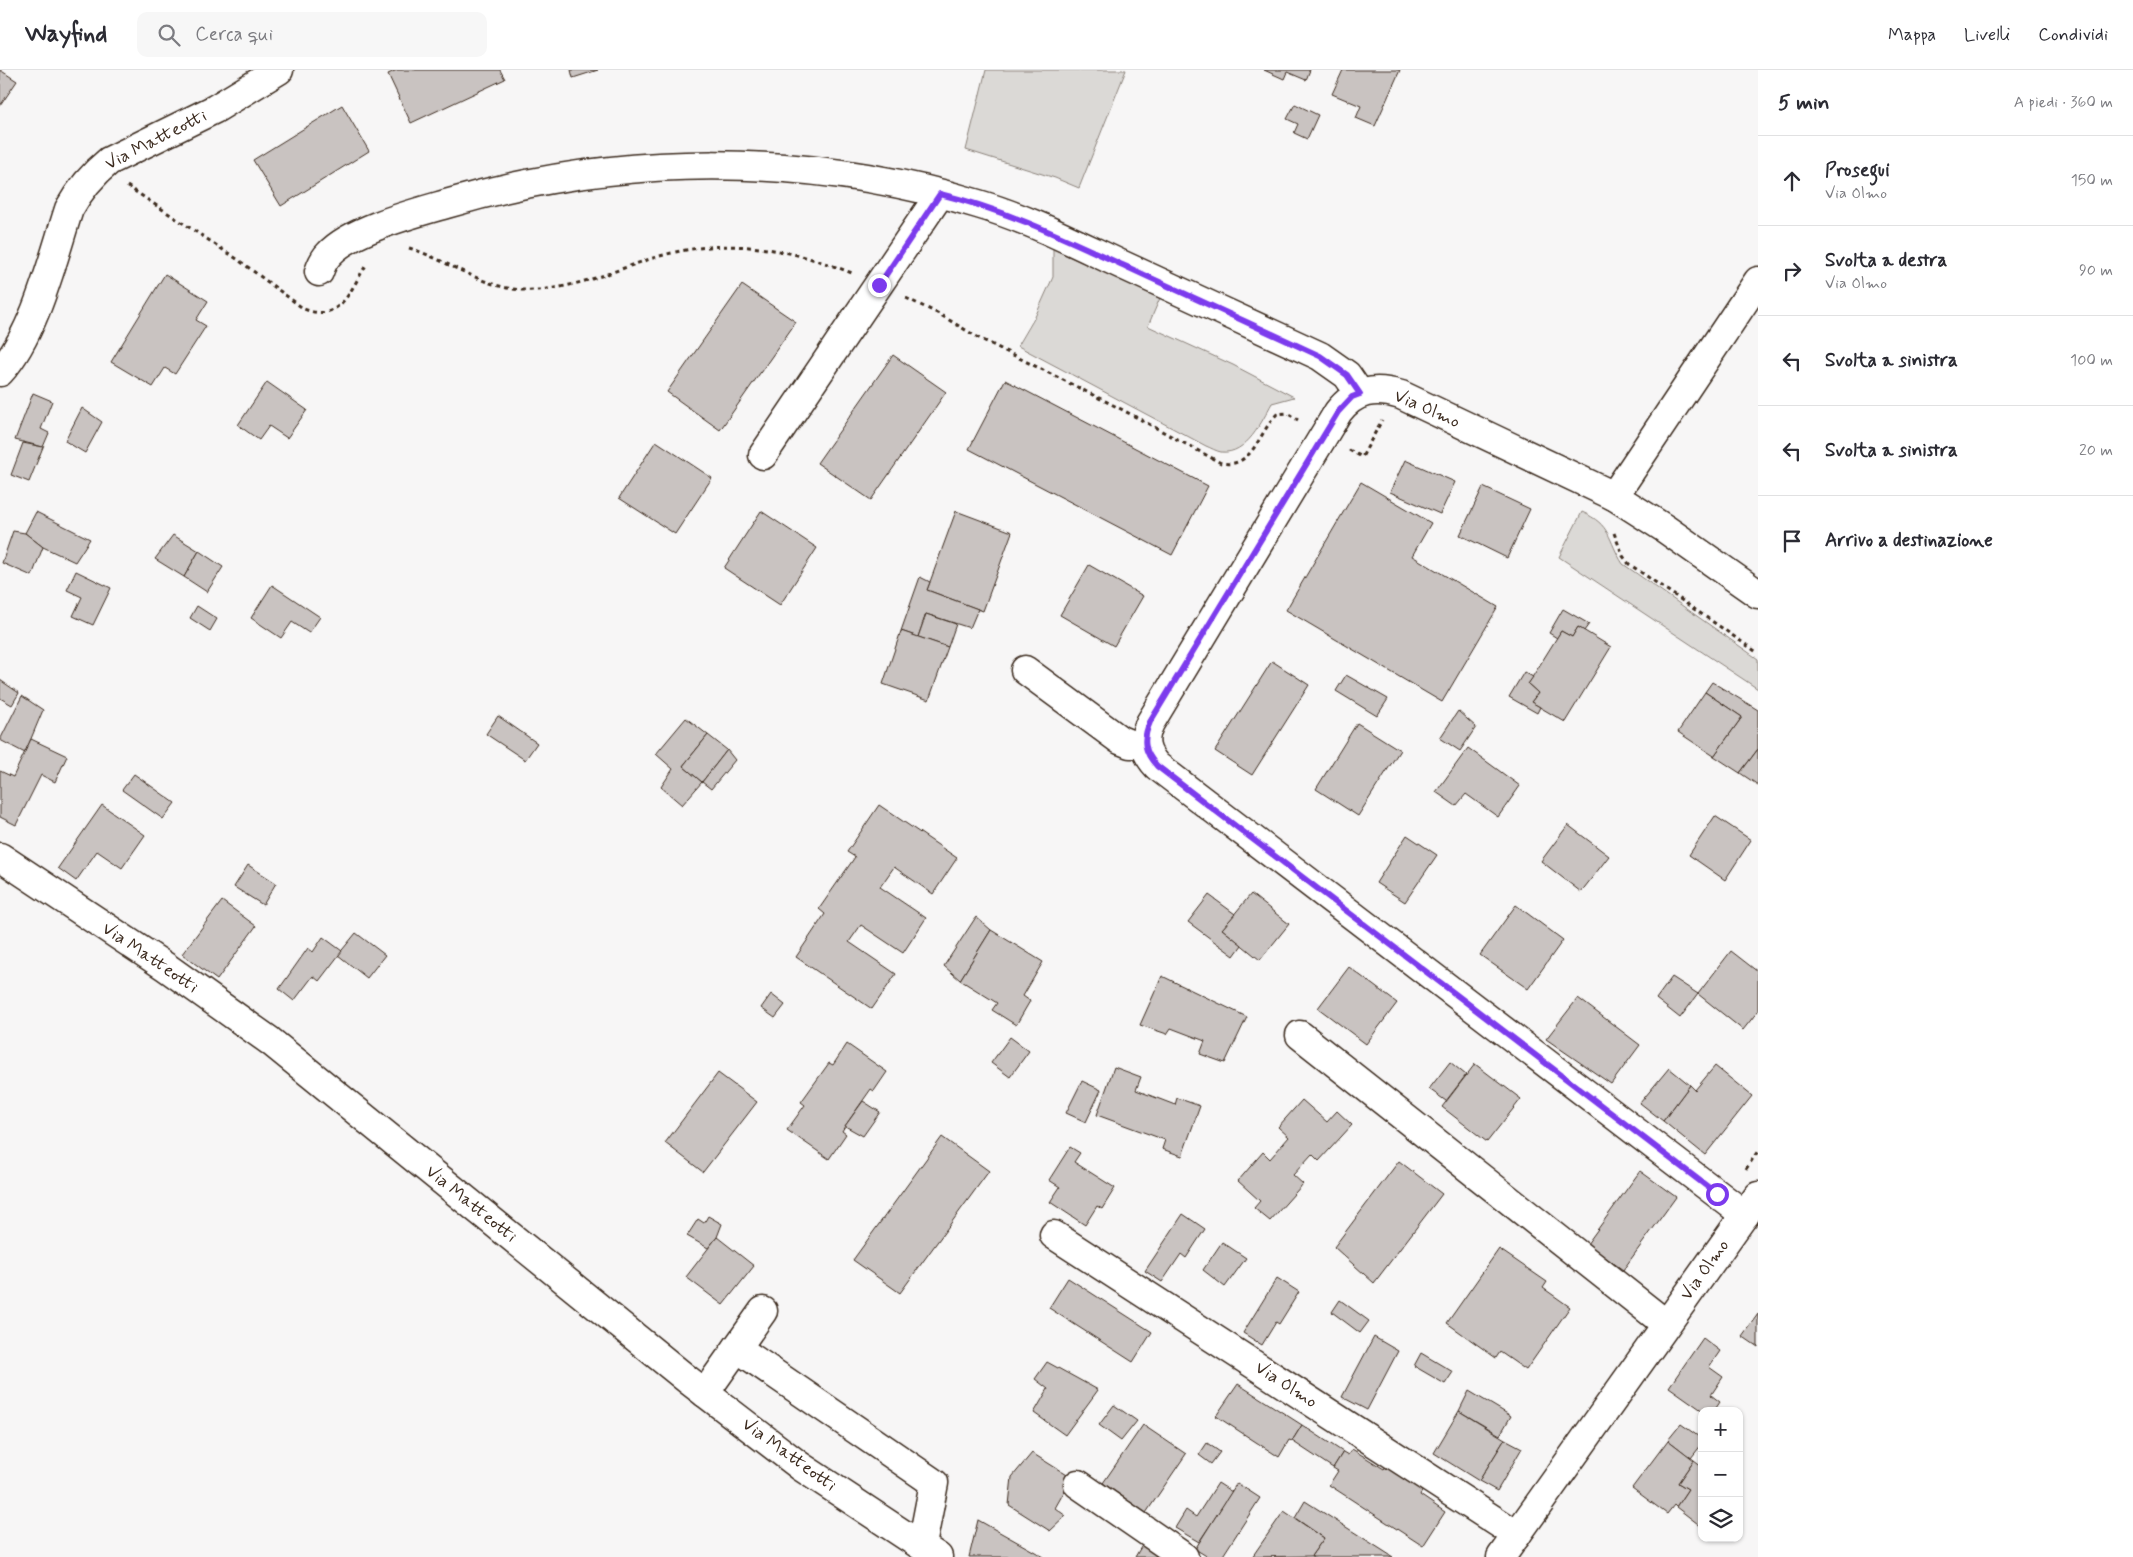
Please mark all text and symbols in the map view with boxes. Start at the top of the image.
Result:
search box [137,12,487,57]
text: Wayfind [25,19,107,50]
icon: search [155,21,183,49]
text: Cerca qui [195,22,273,47]
text: Mappa [1888,23,1936,47]
text: Livelli [1964,23,2010,47]
text: Condividi [2038,23,2108,47]
text: 5 min [1778,89,1830,117]
text: A piedi · 360 m [2014,92,2113,113]
street label: Via Matteotti [101,104,211,176]
text: Prosegui [1825,158,1890,183]
icon: ahead [1778,167,1806,195]
text: 150 m [2071,170,2113,191]
text: Via Olmo [1825,183,1887,204]
text: Svolta a destra [1825,248,1947,273]
icon: right [1778,257,1806,285]
text: 90 m [2079,260,2113,281]
text: Via Olmo [1825,273,1887,294]
route end [868,274,891,297]
icon: left [1778,347,1806,375]
text: Svolta a sinistra [1825,348,1958,373]
text: 100 m [2070,350,2113,371]
street label: Via Olmo [1390,384,1464,434]
icon: left [1778,437,1806,465]
text: Svolta a sinistra [1825,438,1958,463]
text: 20 m [2079,440,2113,461]
icon: arrive [1778,527,1806,555]
text: Arrivo a destinazione [1825,528,1993,553]
street label: Via Matteotti [97,917,203,999]
street label: Via Matteotti [420,1160,522,1248]
route start [1706,1183,1729,1206]
street label: Via Olmo [1675,1235,1735,1305]
street label: Via Olmo [1250,1356,1322,1414]
map controls [1698,1407,1743,1542]
button: + [1698,1407,1743,1452]
street label: Via Matteotti [737,1413,841,1497]
button: − [1698,1452,1743,1497]
button: layers [1698,1497,1743,1542]

